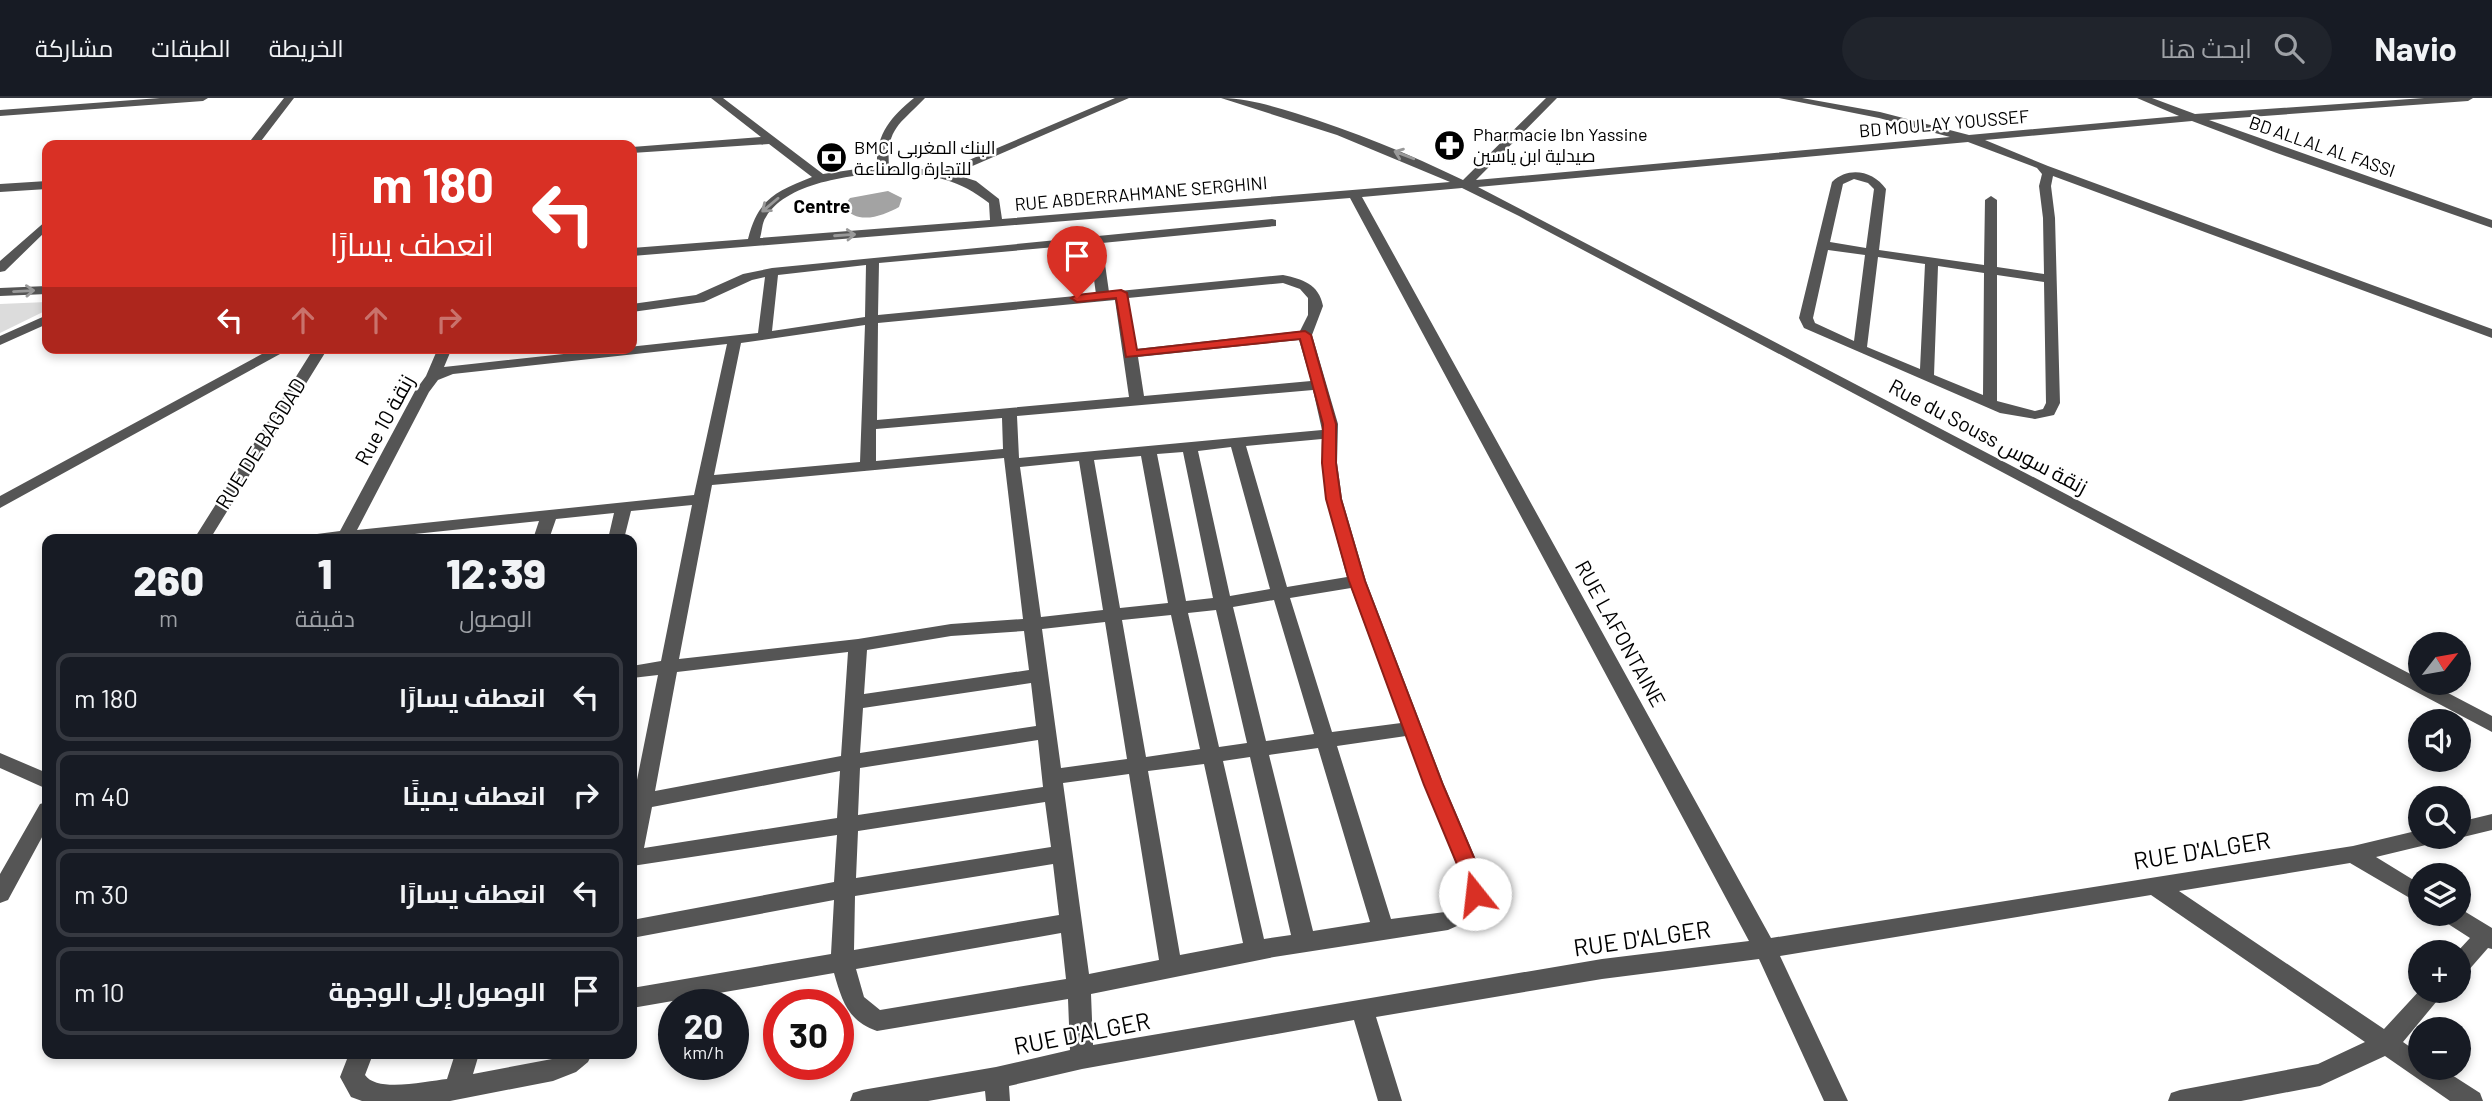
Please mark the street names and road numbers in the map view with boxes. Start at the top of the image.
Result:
street label: BD MOULAY YOUSSEF [1858,105,2030,141]
street label: BD ALLAL AL FASSI [2246,111,2398,181]
street label: RUE ABDERRAHMANE SERGHINI [1014,171,1268,215]
street label: Rue 10 زنقة [349,370,420,469]
street label: RUE DE BAGDAD [210,373,310,513]
street label: Rue du Souss زنقة سوس [1884,373,2092,500]
street label: RUE LAFONTAINE [1571,556,1672,711]
street label: RUE D'ALGER [2131,824,2272,875]
street label: RUE D'ALGER [1571,914,1712,961]
street label: RUE D'ALGER [1011,1005,1152,1060]

